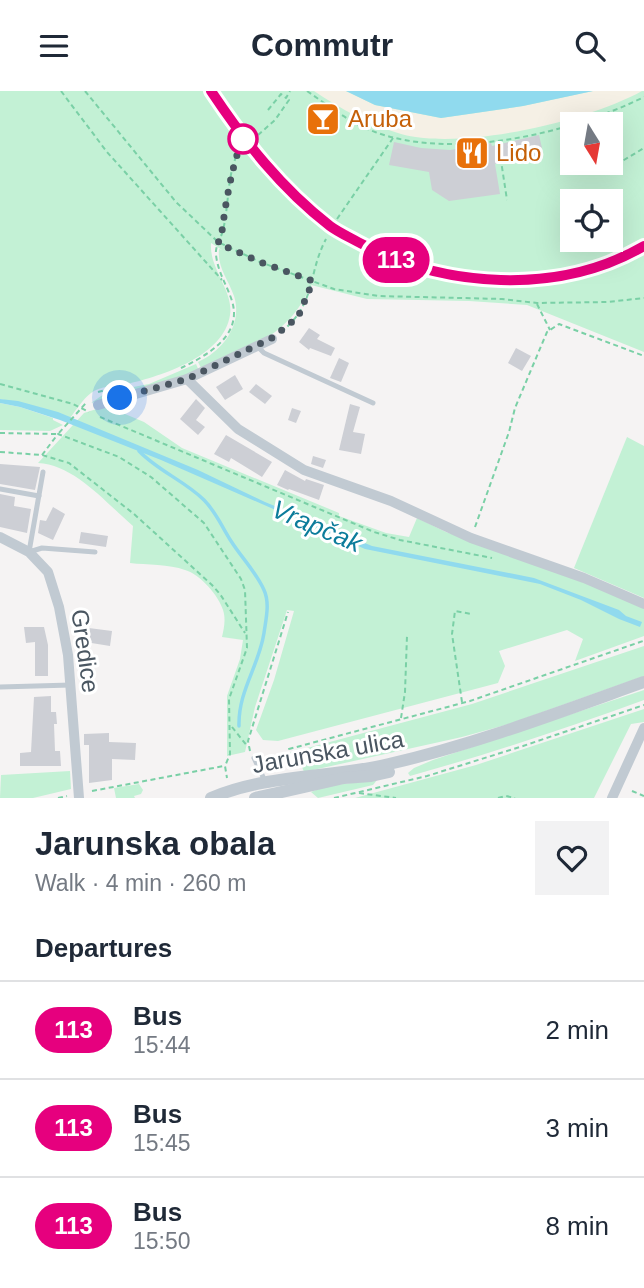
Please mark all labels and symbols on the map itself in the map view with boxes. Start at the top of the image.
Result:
bar icon: Aruba [304,100,342,138]
place label: Aruba [348,105,413,132]
north arrow [560,112,623,175]
unlabelled marker [228,124,258,154]
restaurant icon: Lido [453,134,491,172]
place label: Lido [496,139,541,166]
line badge: 113 [356,237,436,283]
your location [102,380,137,415]
water label: Vrapčak [267,494,368,559]
street label: Gredice [66,607,105,694]
street label: Jarunska ulica [250,725,406,778]

